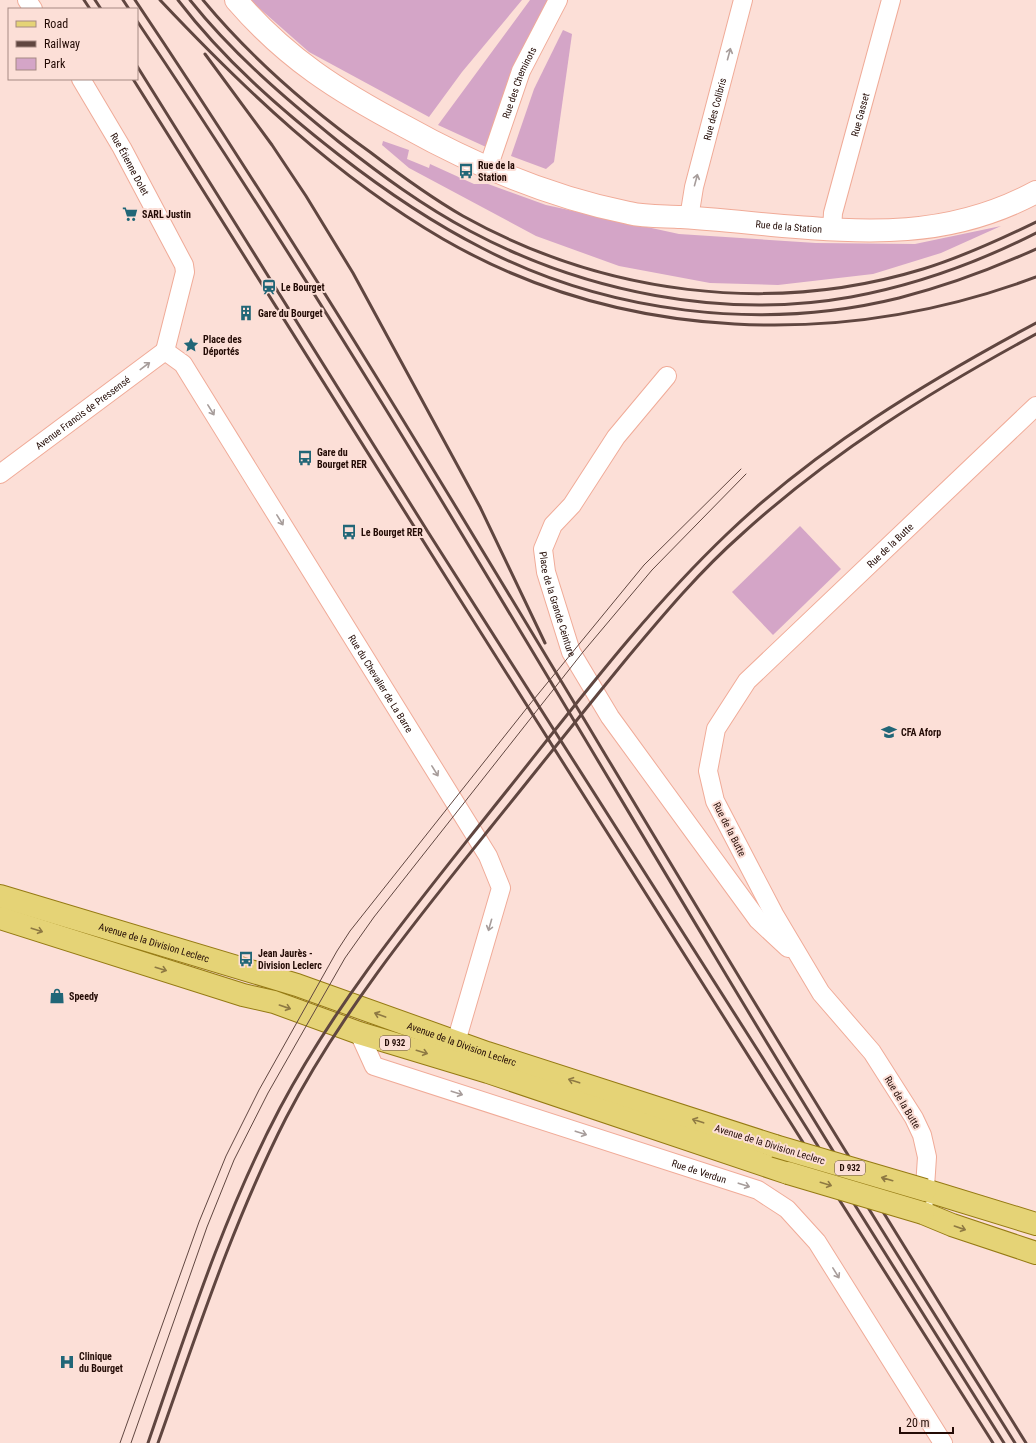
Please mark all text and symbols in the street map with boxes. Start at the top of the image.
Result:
legend [8,8,138,80]
text: Road [44,17,68,31]
text: Railway [44,37,80,51]
street label: Rue des Cheminots [500,45,539,120]
one-way arrow [726,48,734,61]
text: Park [44,57,66,71]
street label: Rue des Colibris [702,76,728,141]
street label: Rue Gasset [849,92,871,138]
street label: Rue Étienne Dolet [108,131,151,197]
place label: Rue de la Station [478,160,515,183]
bus stop icon: Rue de la Station [457,162,475,180]
one-way arrow [693,173,701,186]
supermarket icon: SARL Justin [121,205,139,223]
place label: SARL Justin [142,209,191,220]
street label: Rue de la Station [755,218,823,235]
station icon: Le Bourget [260,278,278,296]
place label: Le Bourget [281,282,324,293]
building icon: Gare du Bourget [237,304,255,322]
place label: Gare du Bourget [258,308,323,319]
place label: Place des Déportés [203,334,242,357]
place icon: Place des Déportés [182,336,200,354]
one-way arrow [139,361,150,370]
street label: Avenue Francis de Pressensé [33,374,133,452]
one-way arrow [208,404,216,416]
place label: Gare du Bourget RER [317,447,367,470]
bus stop icon: Gare du Bourget RER [296,449,314,467]
one-way arrow [276,514,284,525]
street label: Rue de la Butte [865,521,916,570]
bus stop icon: Le Bourget RER [340,523,358,541]
place label: Le Bourget RER [361,527,423,538]
street label: Place de la Grande Ceinture [537,551,578,659]
street label: Rue du Chevalier de La Barre [346,633,415,735]
school or university icon: CFA Aforp [880,723,898,741]
place label: CFA Aforp [901,727,941,738]
one-way arrow [432,765,440,777]
street label: Rue de la Butte [711,800,748,858]
one-way arrow [486,918,493,931]
street label: Avenue de la Division Leclerc [98,921,211,965]
one-way arrow [30,927,43,934]
place label: Jean Jaurès - Division Leclerc [258,948,322,971]
bus stop icon: Jean Jaurès - Division Leclerc [237,950,255,968]
one-way arrow [154,966,167,973]
shop icon: Speedy [48,987,66,1005]
place label: Speedy [69,991,99,1002]
one-way arrow [279,1003,291,1011]
one-way arrow [374,1010,386,1018]
street label: Avenue de la Division Leclerc [406,1020,518,1068]
road number: D 932 [380,1036,410,1050]
one-way arrow [415,1049,428,1056]
street label: Rue de la Butte [883,1074,923,1131]
one-way arrow [569,1077,581,1085]
one-way arrow [451,1089,463,1097]
one-way arrow [692,1117,705,1124]
street label: Avenue de la Division Leclerc [713,1122,827,1167]
one-way arrow [574,1129,586,1137]
street label: Rue de Verdun [670,1158,728,1186]
road number: D 932 [835,1161,865,1175]
one-way arrow [881,1175,894,1182]
one-way arrow [819,1181,832,1188]
one-way arrow [738,1182,751,1189]
one-way arrow [953,1224,965,1232]
one-way arrow [833,1267,841,1279]
place label: Clinique du Bourget [79,1351,123,1374]
hospital icon: Clinique du Bourget [58,1353,76,1371]
scale bar [900,1409,953,1435]
text: 20 m [906,1416,930,1430]

